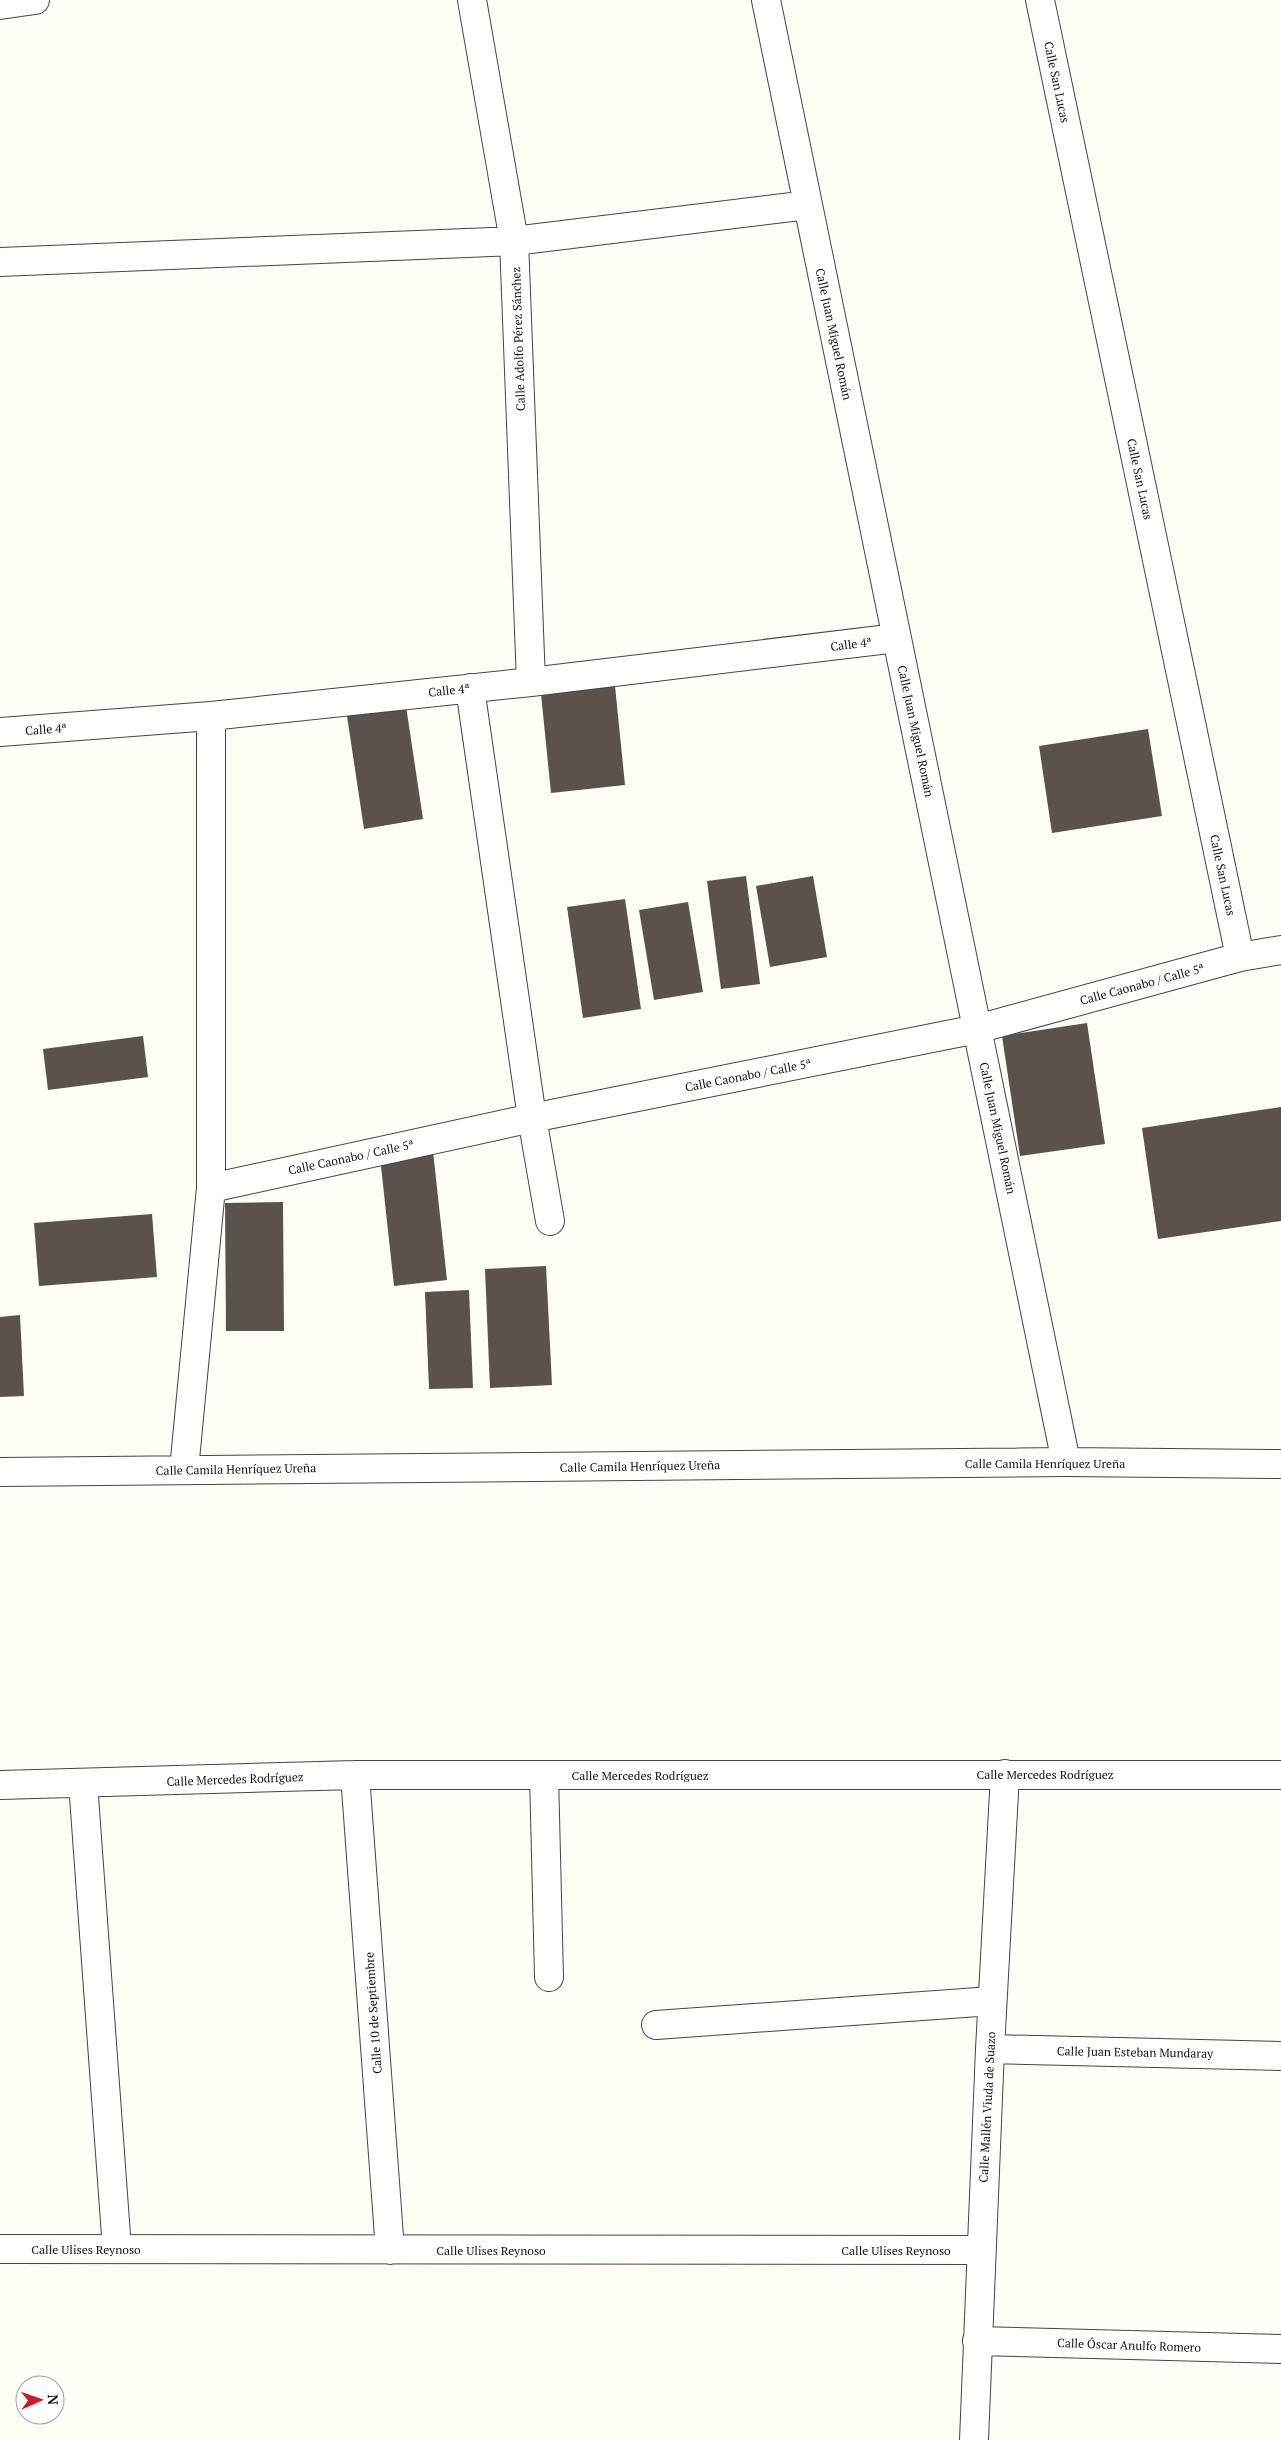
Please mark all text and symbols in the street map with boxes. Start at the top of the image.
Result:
street label: Calle San Lucas [1041,40,1073,124]
street label: Calle Adolfo Pérez Sánchez [508,266,528,411]
street label: Calle Juan Miguel Román [813,267,855,401]
street label: Calle San Lucas [1124,437,1156,521]
street label: Calle 4ª [829,634,873,654]
street label: Calle Juan Miguel Román [895,664,937,798]
street label: Calle 4ª [428,680,470,700]
street label: Calle 4ª [25,720,67,738]
street label: Calle San Lucas [1207,833,1239,917]
street label: Calle Caonabo / Calle 5ª [1078,960,1206,1008]
street label: Calle Caonabo / Calle 5ª [684,1055,812,1095]
street label: Calle Juan Miguel Román [977,1061,1019,1195]
street label: Calle Caonabo / Calle 5ª [287,1136,415,1178]
street label: Calle Camila Henríquez Ureña [965,1456,1125,1471]
street label: Calle Camila Henríquez Ureña [560,1457,720,1475]
street label: Calle Camila Henríquez Ureña [156,1460,316,1478]
street label: Calle Mercedes Rodríguez [976,1767,1114,1782]
street label: Calle Mercedes Rodríguez [571,1768,709,1783]
street label: Calle Mercedes Rodríguez [166,1769,304,1789]
street label: Calle 10 de Septiembre [361,1952,385,2074]
street label: Calle Mallén Viuda de Suazo [976,2031,998,2183]
street label: Calle Juan Esteban Mundaray [1057,2043,1214,2061]
street label: Calle Ulises Reynoso [31,2242,141,2257]
street label: Calle Ulises Reynoso [436,2243,546,2258]
street label: Calle Ulises Reynoso [841,2243,951,2258]
street label: Calle Óscar Anulfo Romero [1057,2335,1202,2355]
north arrow [15,2375,65,2425]
text: N [44,2394,63,2406]

